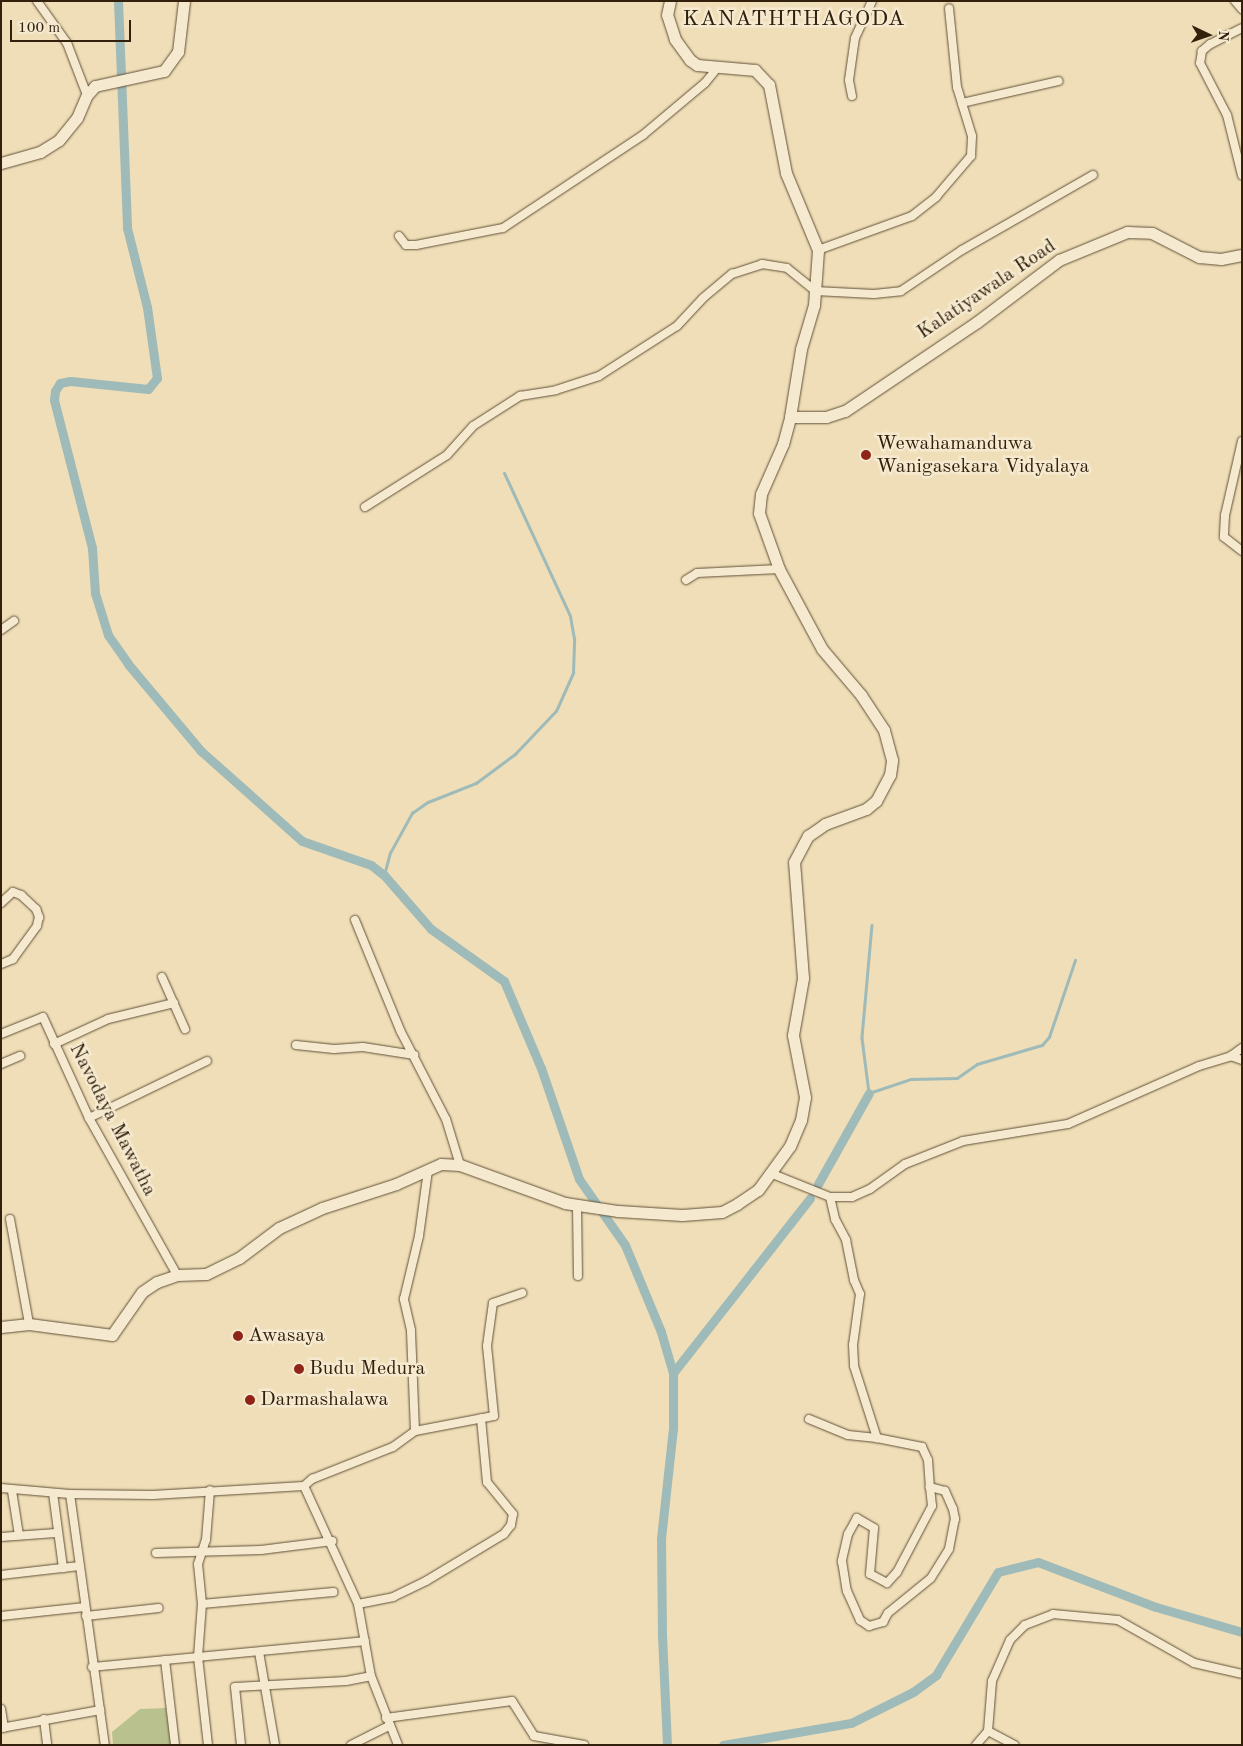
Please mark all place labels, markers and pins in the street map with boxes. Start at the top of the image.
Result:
place label: Wewahamanduwa Wanigasekara Vidyalaya [876,432,1089,479]
marker: Wewahamanduwa Wanigasekara Vidyalaya [860,449,872,461]
place label: Awasaya [248,1324,325,1348]
marker: Awasaya [232,1330,244,1342]
place label: Budu Medura [309,1357,425,1381]
marker: Budu Medura [293,1363,305,1375]
place label: Darmashalawa [260,1388,388,1412]
marker: Darmashalawa [244,1394,256,1406]

